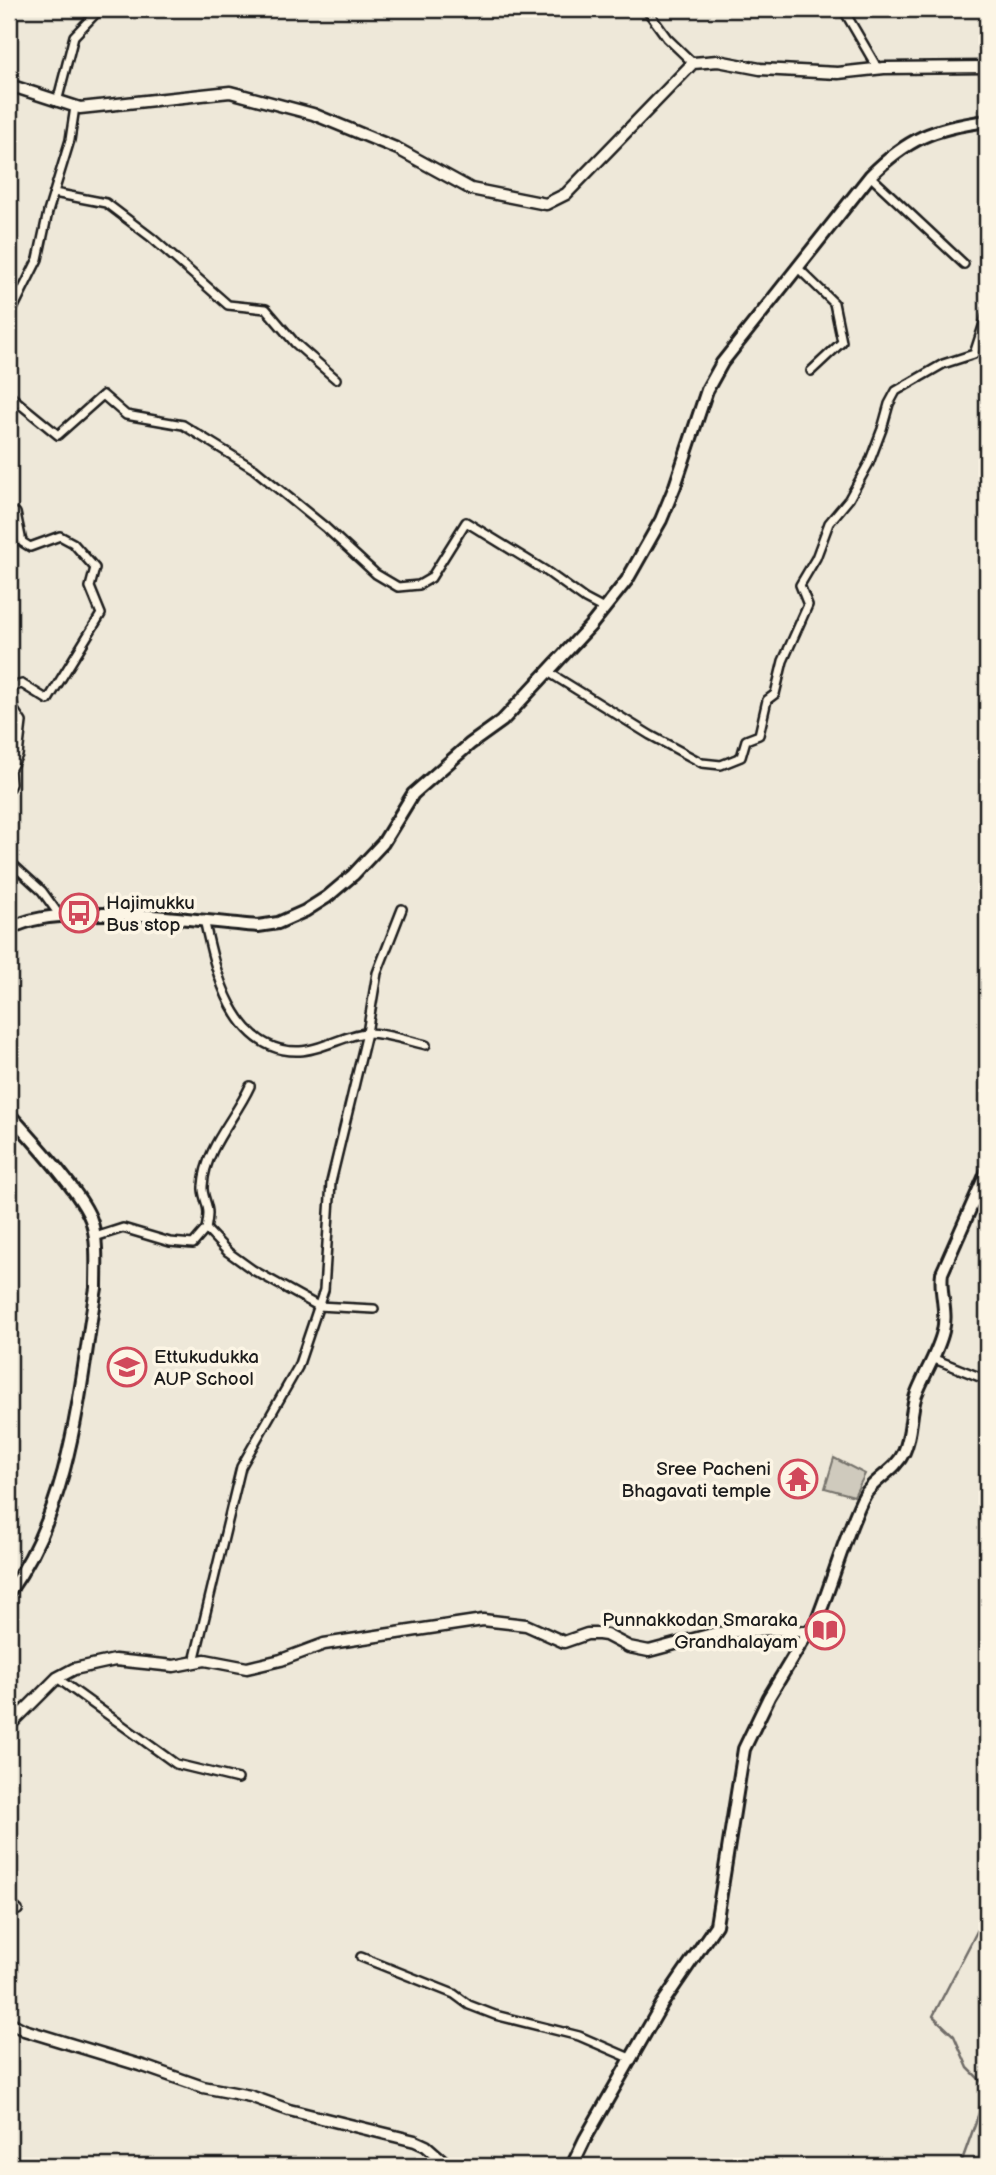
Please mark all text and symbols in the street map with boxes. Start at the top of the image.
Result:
bus stop icon: Hajimukku Bus stop [58,892,100,934]
place label: Hajimukku Bus stop [106,892,195,937]
school or university icon: Ettukudukka AUP School [106,1346,148,1388]
place label: Ettukudukka AUP School [154,1346,259,1391]
place label: Sree Pacheni Bhagavati temple [621,1458,771,1503]
temple icon: Sree Pacheni Bhagavati temple [777,1458,819,1500]
place label: Punnakkodan Smaraka Grandhalayam [602,1609,798,1654]
library icon: Punnakkodan Smaraka Grandhalayam [804,1609,846,1651]

